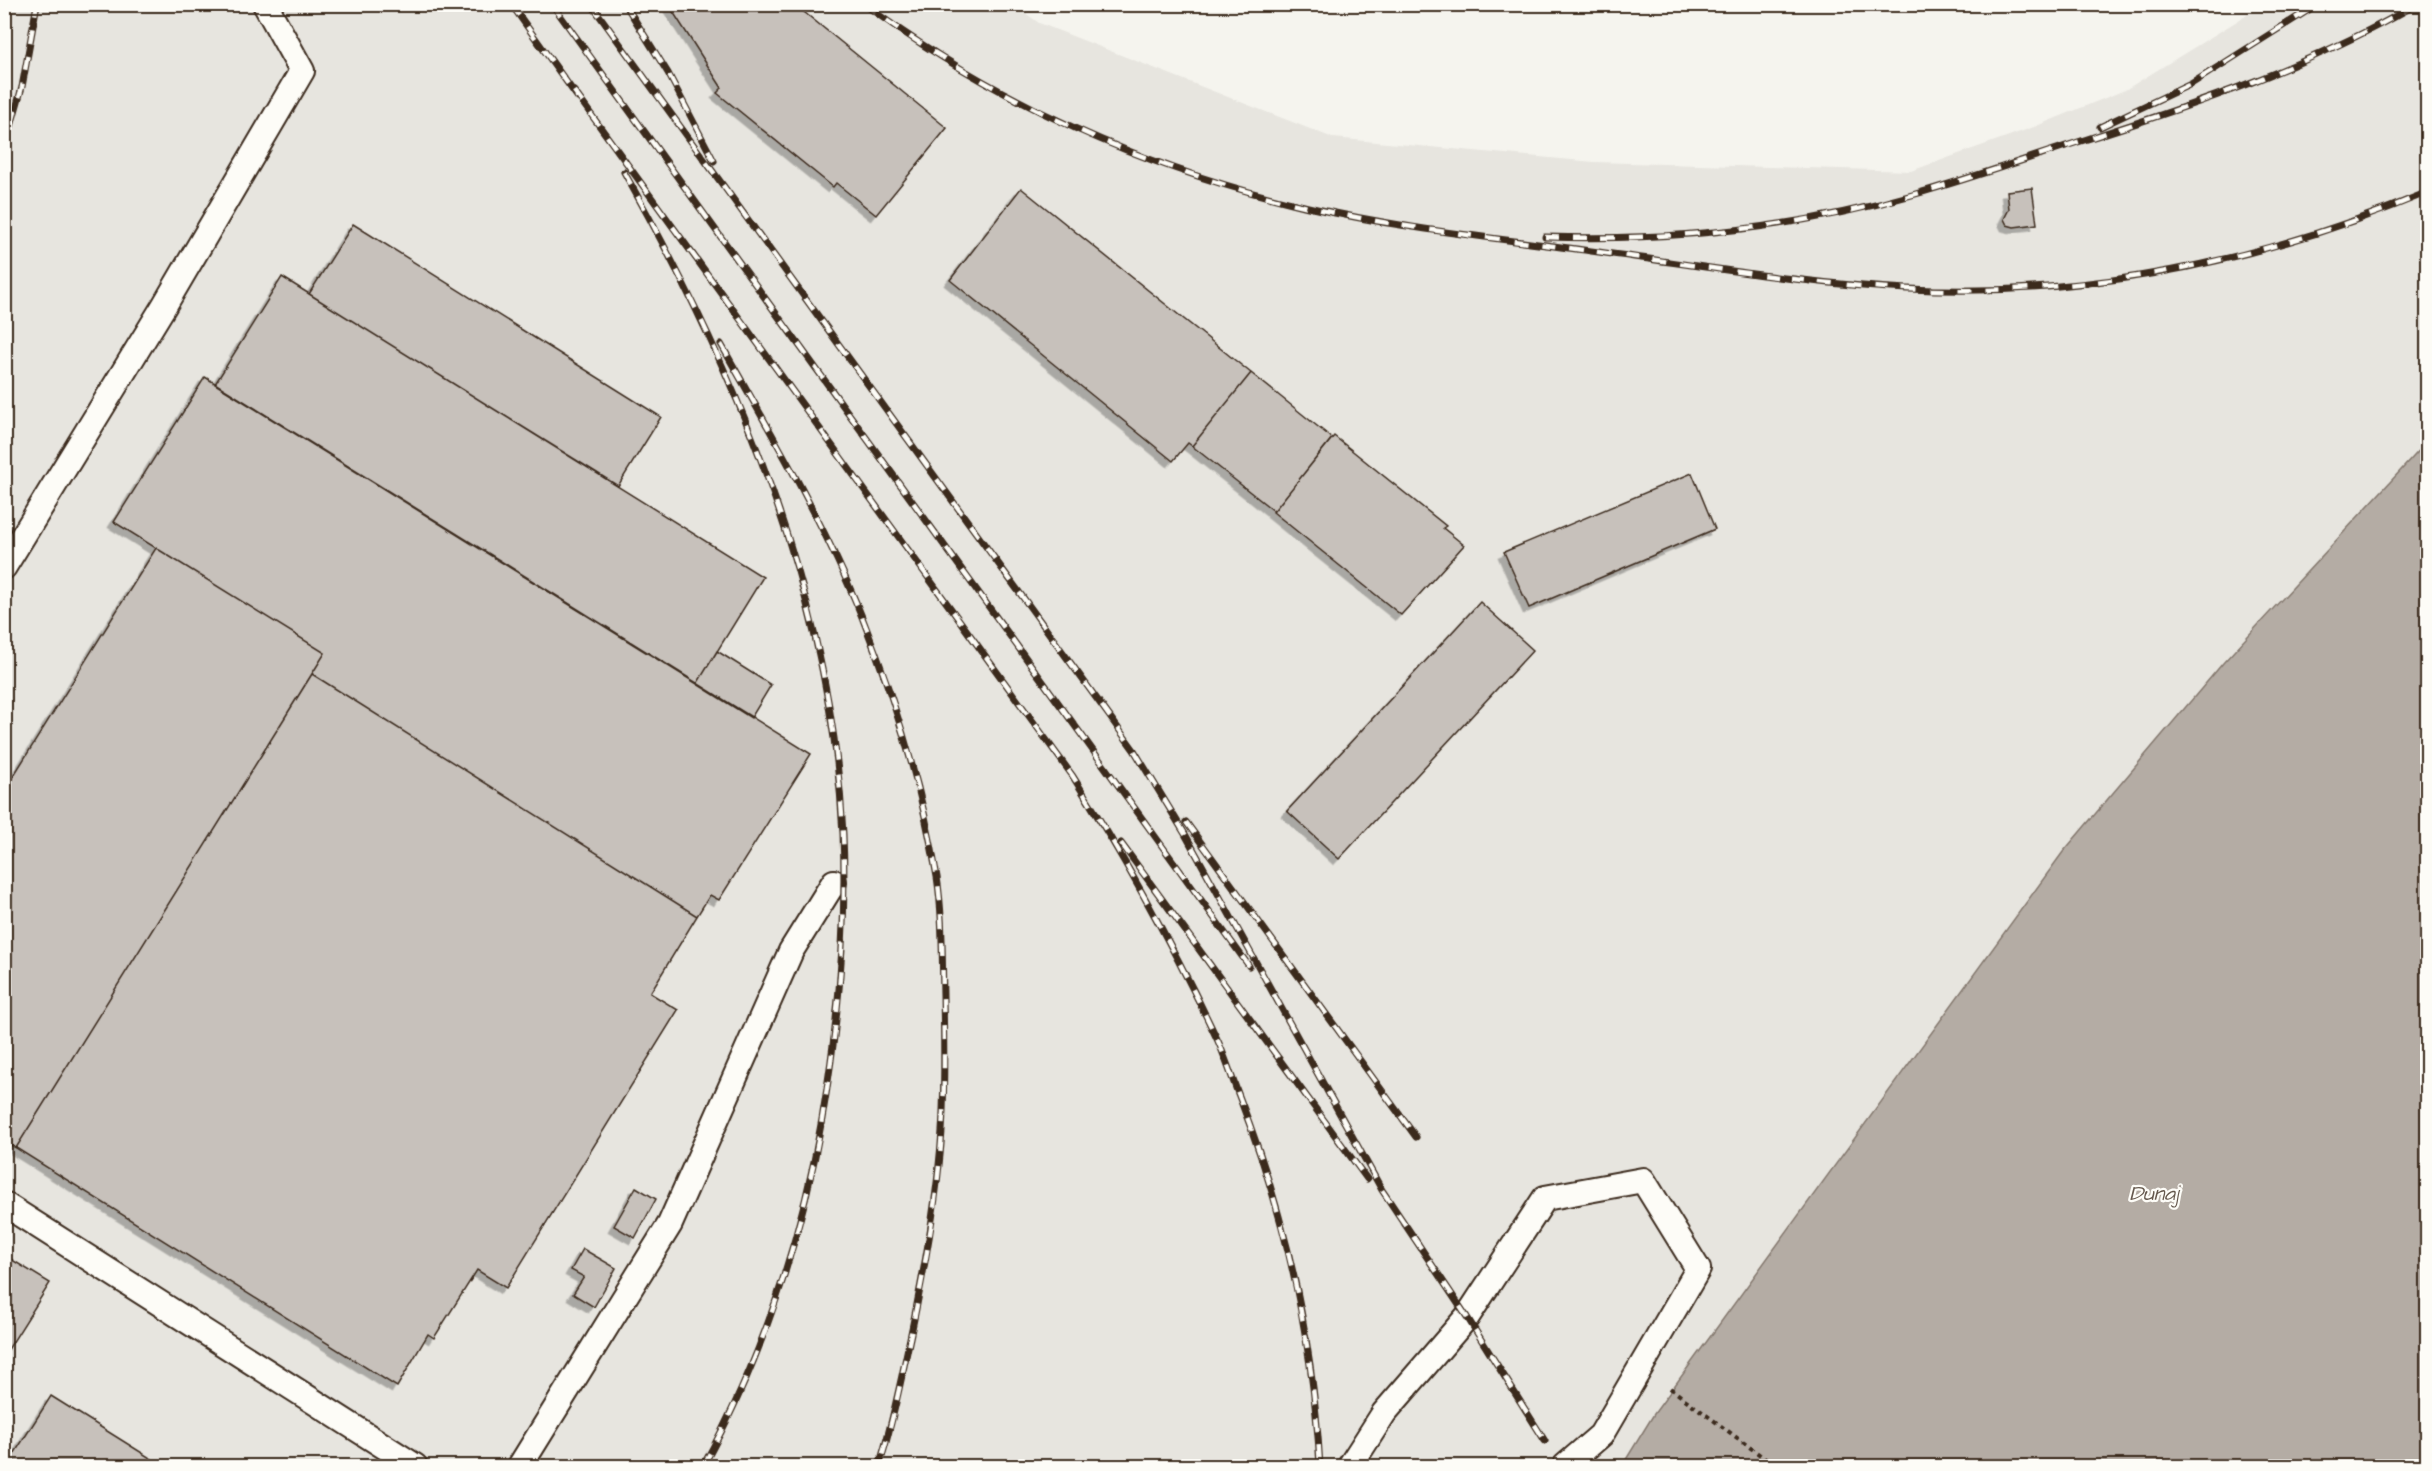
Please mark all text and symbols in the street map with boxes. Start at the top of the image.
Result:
water label: Dunaj [2129,1179,2182,1208]

